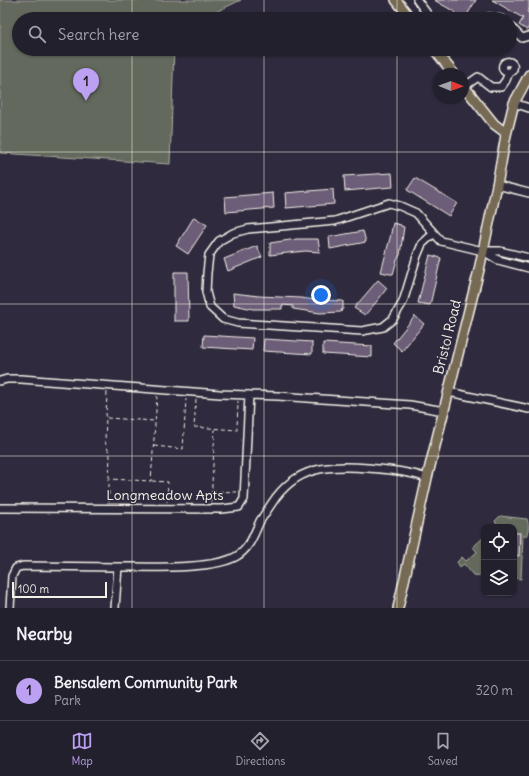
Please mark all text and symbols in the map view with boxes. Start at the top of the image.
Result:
search box [12,12,517,56]
icon: search [26,23,48,45]
text: Search here [58,25,139,44]
pin: 1 [73,68,99,101]
north arrow [433,68,469,104]
your location [311,285,331,305]
street label: Bristol Road [429,298,465,376]
street label: Longmeadow Apts [106,486,224,504]
map controls [481,524,517,596]
button: locate [481,524,517,560]
button: layers [481,560,517,596]
scale bar [12,580,107,599]
text: 100 m [18,582,49,596]
text: Nearby [16,623,72,645]
text: Bensalem Community Park [54,673,237,692]
text: 1 [26,682,32,699]
text: 320 m [475,682,513,699]
text: Park [54,692,81,709]
tab: Map [71,730,93,768]
tab: Directions [236,730,285,768]
tab: Saved [428,730,458,768]

